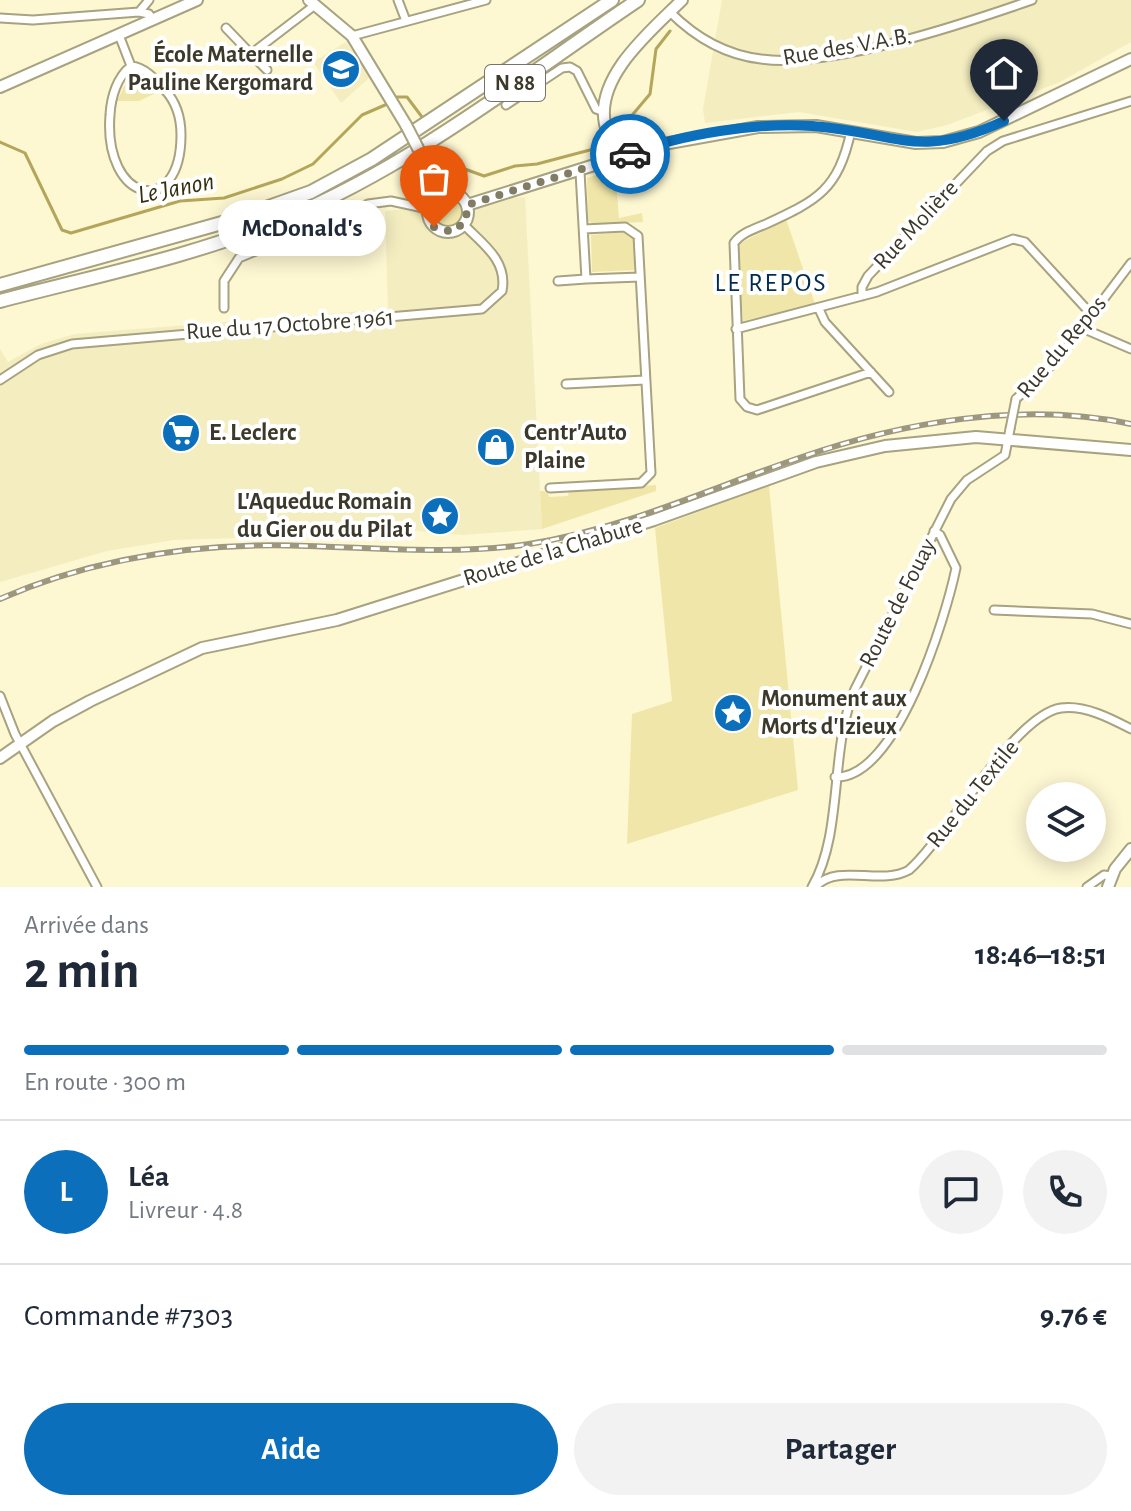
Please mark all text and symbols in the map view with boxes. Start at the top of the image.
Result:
street label: Rue des V.A.B. [781,24,913,70]
place label: École Maternelle Pauline Kergomard [128,39,313,95]
pin [970,39,1038,121]
school or university icon: École Maternelle Pauline Kergomard [320,48,362,90]
icon: home [982,51,1026,95]
road number: N 88 [485,65,545,101]
courier [590,114,670,194]
icon: car [608,132,652,176]
pin [400,145,468,227]
icon: bag [412,157,456,201]
water label: Le Janon [136,168,216,208]
street label: Rue Molière [869,176,963,274]
callout: McDonald's [218,199,386,255]
text: McDonald's [241,215,363,241]
district label: LE REPOS [715,270,827,296]
street label: Rue du Repos [1013,291,1111,403]
street label: Rue du 17 Octobre 1961 [185,306,395,344]
supermarket icon: E. Leclerc [160,412,202,454]
place label: E. Leclerc [209,421,296,445]
place label: Centr'Auto Plaine [524,421,627,473]
shop icon: Centr'Auto Plaine [475,426,517,468]
place label: L'Aqueduc Romain du Gier ou du Pilat [237,490,412,542]
place icon: L'Aqueduc Romain du Gier ou du Pilat [419,495,461,537]
street label: Route de la Chabure [460,513,646,591]
street label: Route de Fouay [855,535,941,671]
place label: Monument aux Morts d'Izieux [761,687,907,739]
place icon: Monument aux Morts d'Izieux [712,692,754,734]
street label: Rue du Textile [922,736,1024,852]
map controls [1026,782,1106,862]
button: layers [1026,782,1106,862]
text: Arrivée dans [24,912,149,938]
text: 18:46–18:51 [975,940,1107,970]
text: 2 min [24,945,139,997]
text: En route · 300 m [24,1069,186,1095]
button: chat [919,1150,1003,1234]
button: phone [1023,1150,1107,1234]
text: Léa [128,1162,169,1192]
text: L [60,1177,73,1207]
text: Livreur · 4.8 [128,1197,243,1223]
text: Commande #7303 [24,1301,233,1331]
text: 9.76 € [1040,1301,1107,1331]
button: Aide [24,1403,558,1495]
button: Partager [574,1403,1107,1495]

